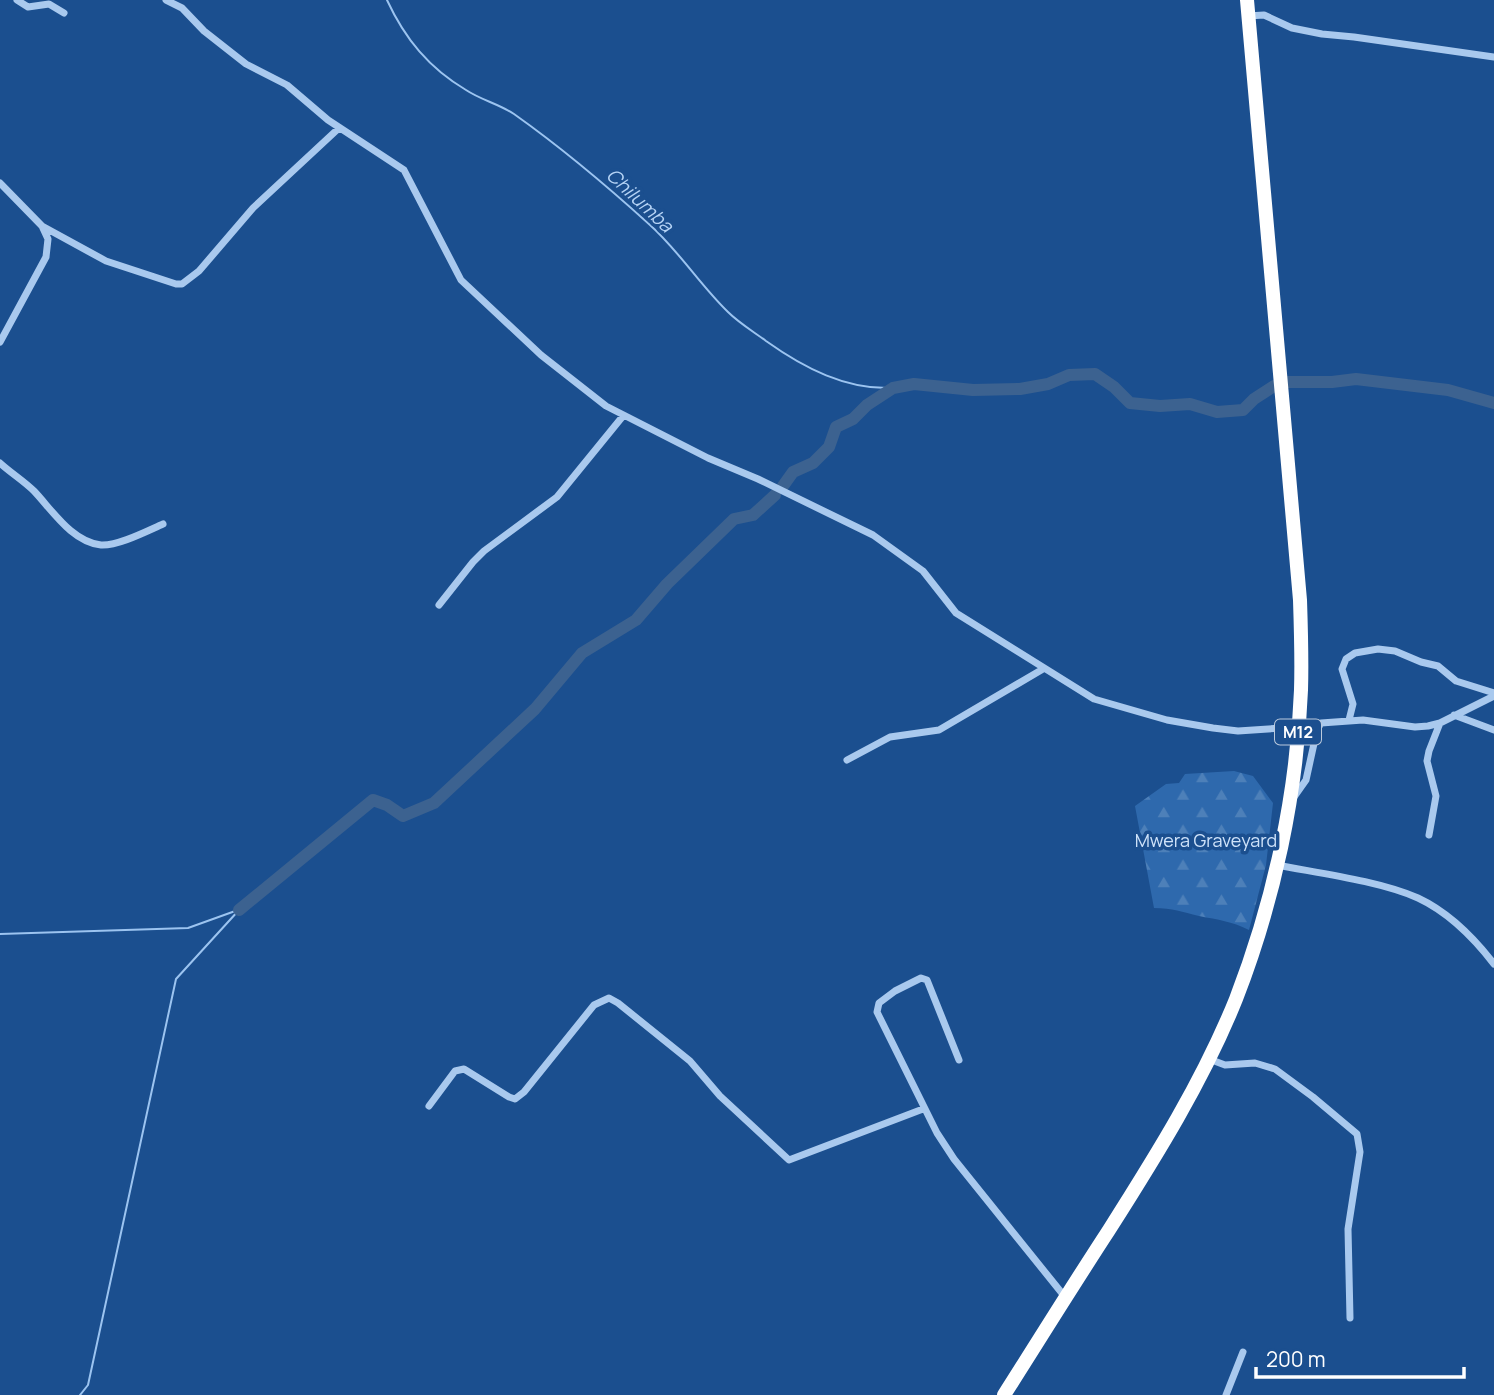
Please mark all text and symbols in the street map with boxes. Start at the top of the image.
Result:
water label: Chilumba [601,162,680,239]
road number: M12 [1275,720,1321,744]
park label: Mwera Graveyard [1135,828,1277,852]
scale bar [1256,1336,1464,1380]
text: 200 m [1266,1345,1326,1373]

